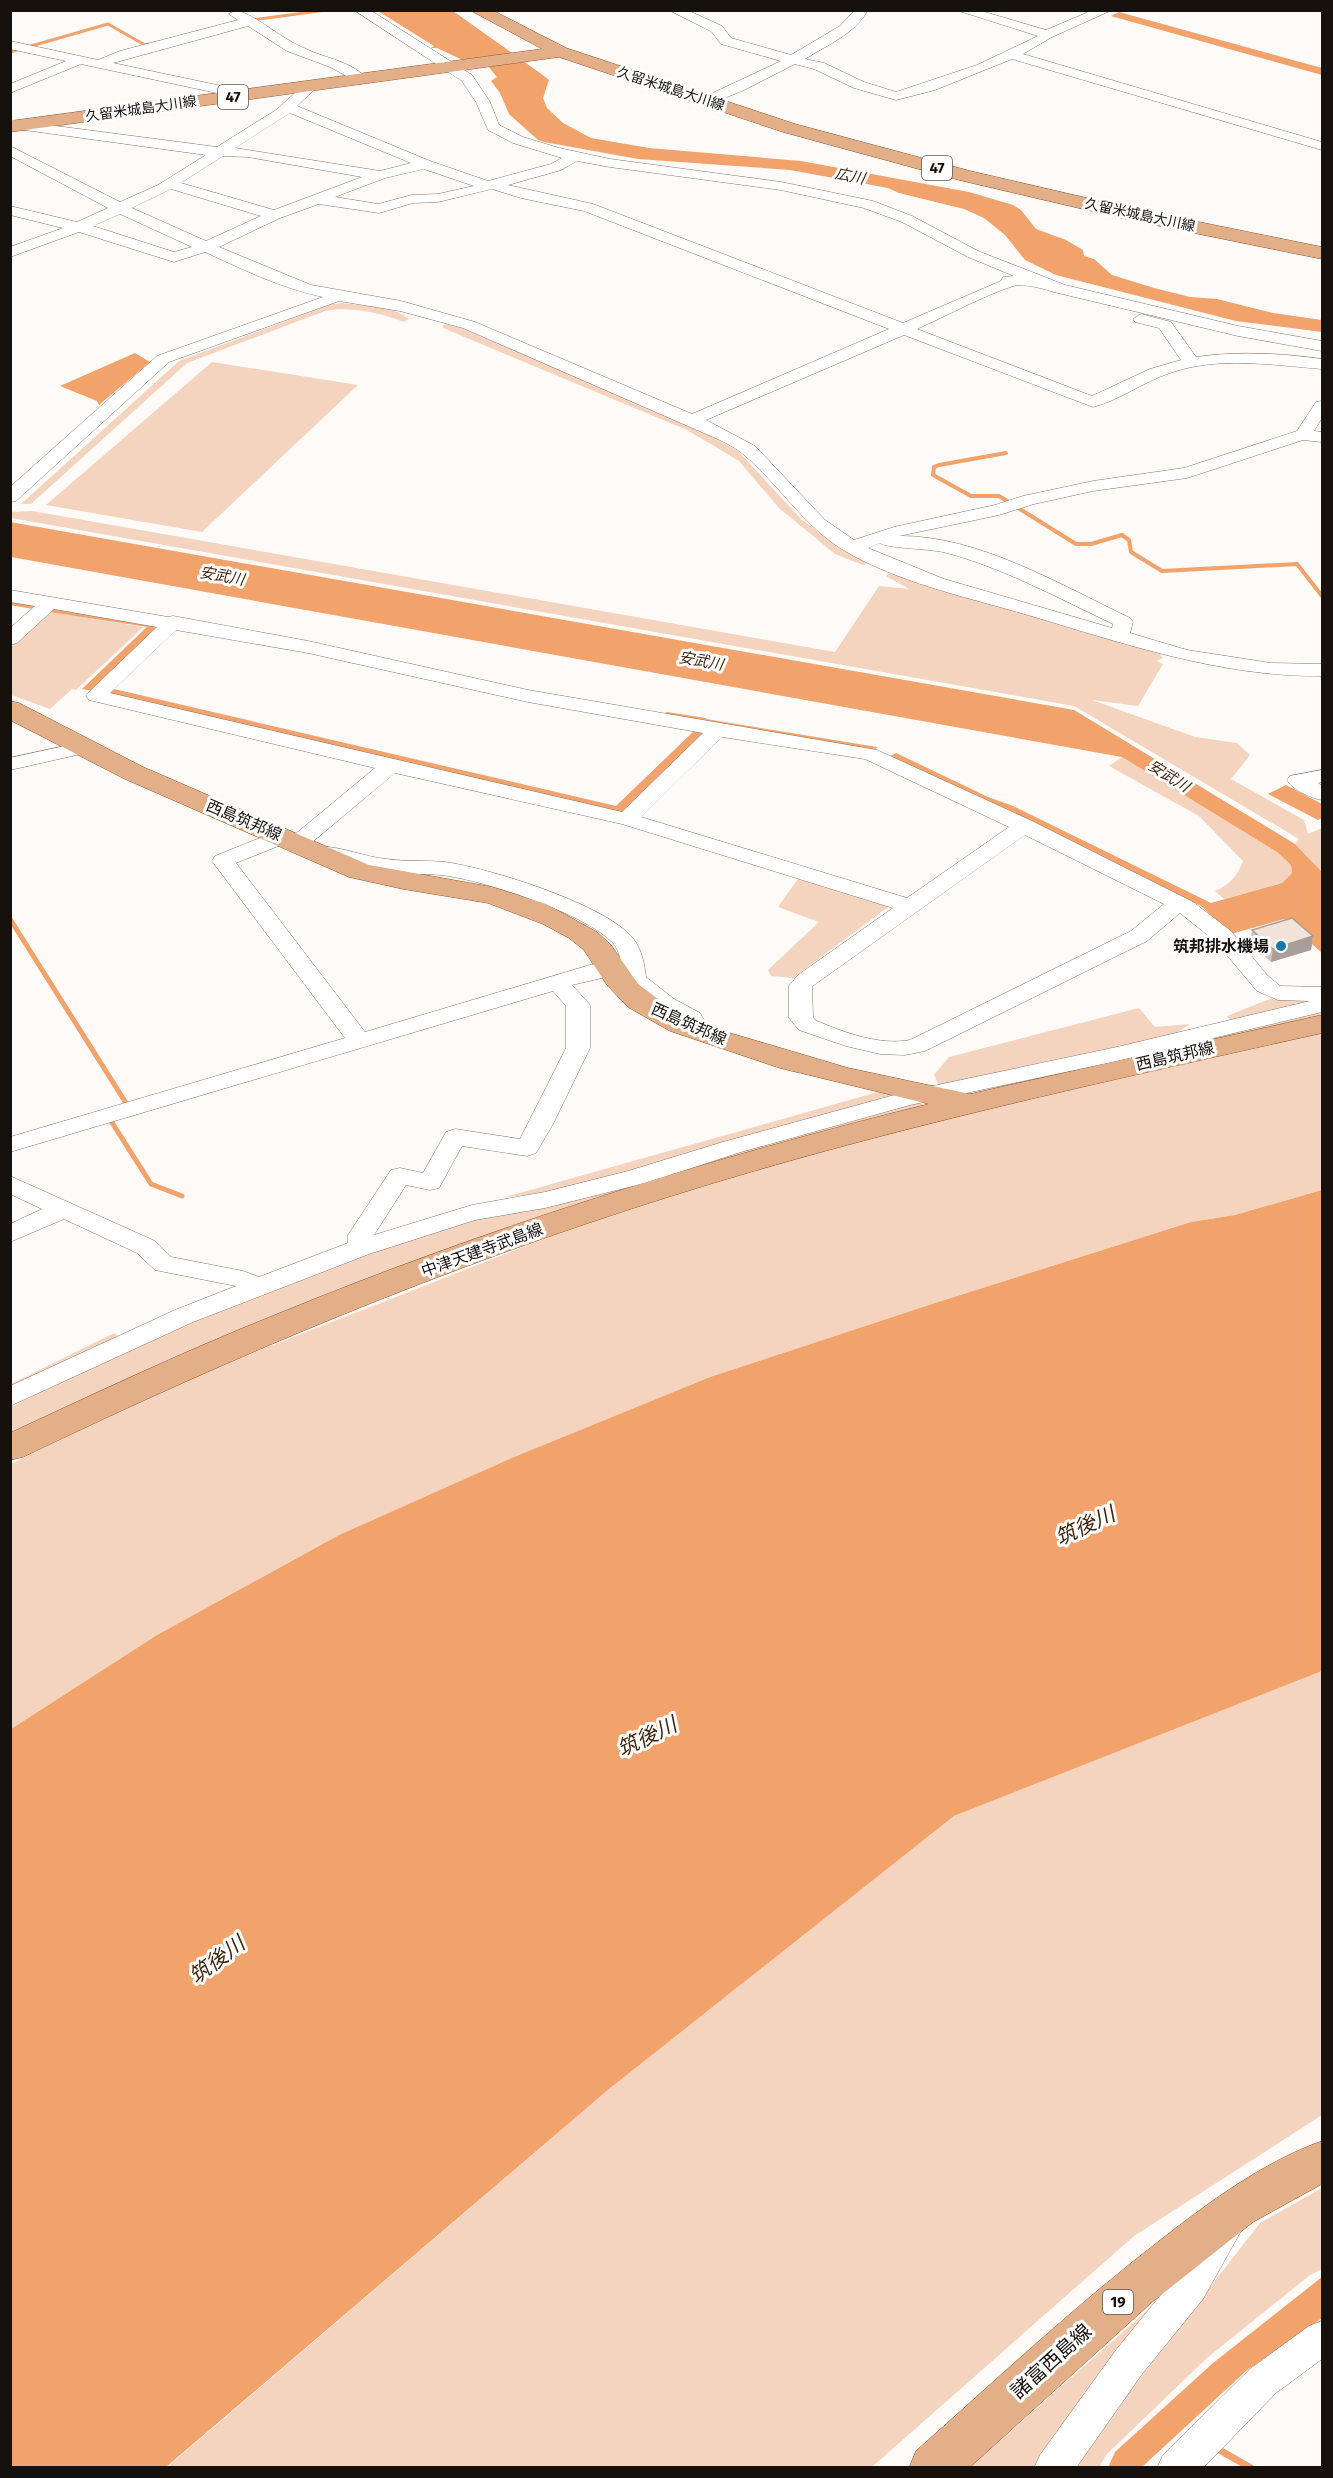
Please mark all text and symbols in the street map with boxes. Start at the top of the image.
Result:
street label: 久留米城島大川線 [615,64,727,114]
road number: 47 [218,85,248,109]
street label: 久留米城島大川線 [84,93,198,125]
road number: 47 [922,156,952,180]
water label: 広川 [834,164,868,188]
street label: 久留米城島大川線 [1083,195,1197,235]
water label: 安武川 [198,563,248,589]
water label: 安武川 [677,648,727,674]
water label: 安武川 [1145,756,1195,797]
street label: 西島筑邦線 [203,796,285,844]
place label: 筑邦排水機場 [1173,937,1269,956]
marker: 筑邦排水機場 [1274,939,1288,953]
street label: 西島筑邦線 [649,999,729,1049]
street label: 西島筑邦線 [1134,1038,1216,1074]
street label: 中津天建寺武島線 [419,1219,545,1281]
water label: 筑後川 [1051,1500,1121,1551]
water label: 筑後川 [613,1711,683,1762]
water label: 筑後川 [184,1929,252,1989]
road number: 19 [1103,2290,1133,2314]
street label: 諸富西島線 [1006,2319,1096,2403]

